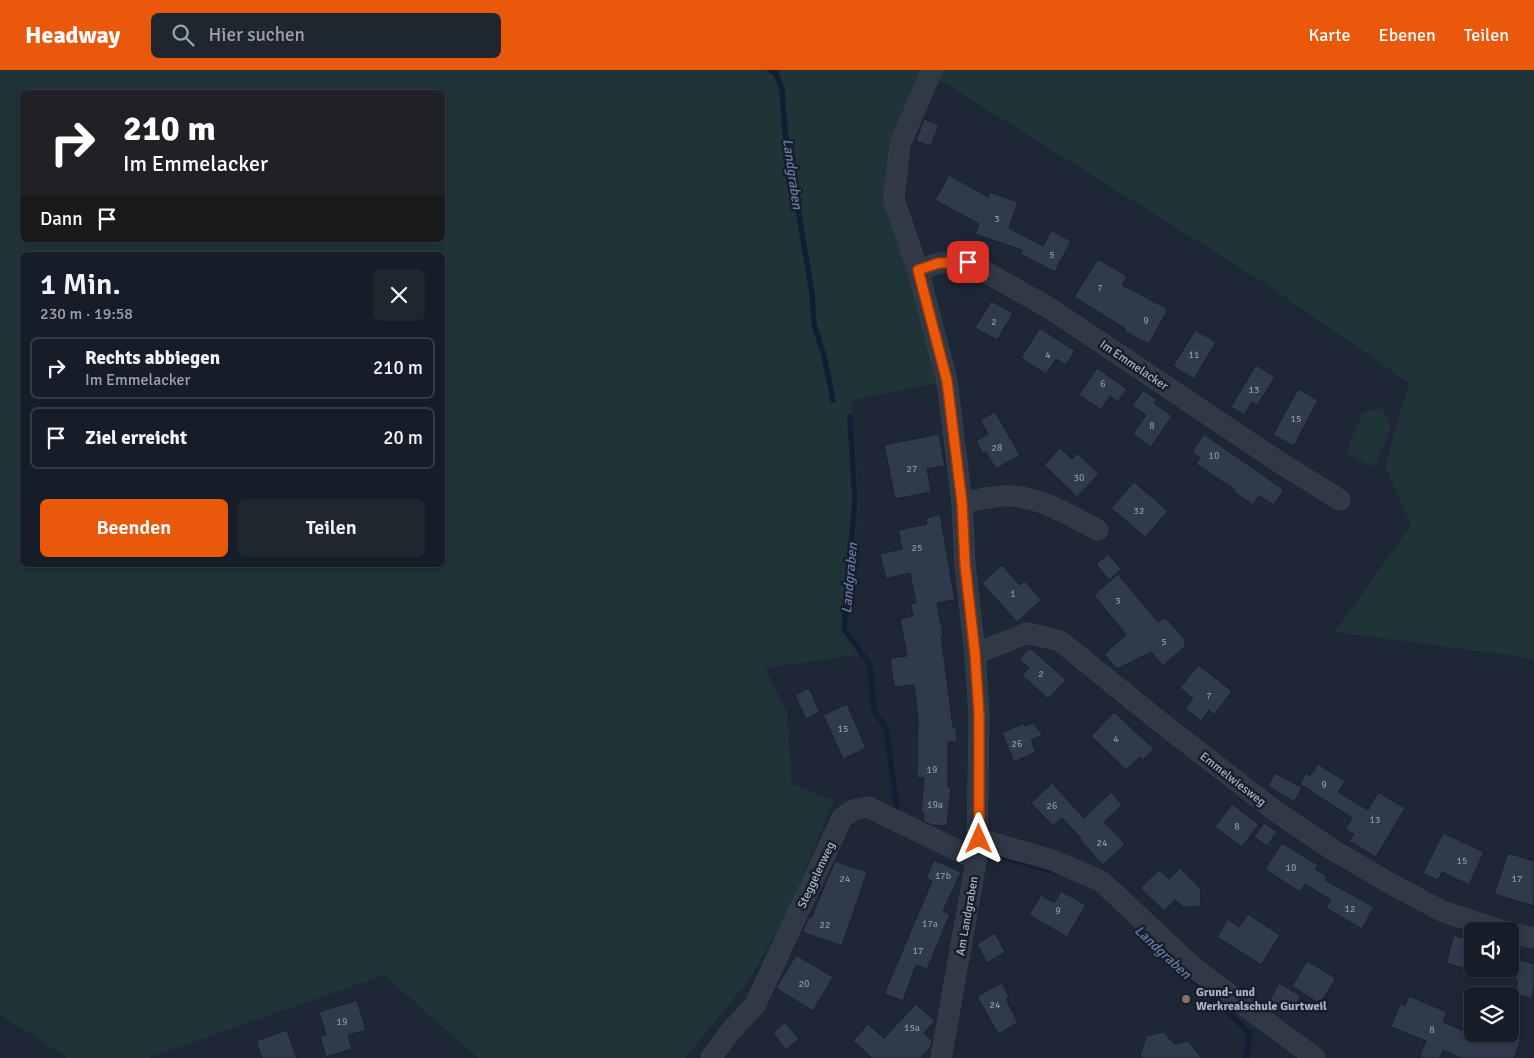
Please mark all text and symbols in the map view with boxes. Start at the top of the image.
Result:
search box [151,13,501,58]
text: Headway [25,20,121,50]
icon: search [169,21,197,49]
text: Hier suchen [209,23,305,47]
text: Karte [1308,24,1350,46]
text: Ebenen [1378,24,1436,46]
text: Teilen [1464,24,1509,46]
text: 210 m [123,107,216,150]
icon: right [40,110,105,175]
water label: Landgraben [779,138,806,211]
text: Im Emmelacker [123,150,268,177]
icon: arrive [93,205,121,233]
text: Dann [40,207,83,231]
house number: 3 [994,213,1000,225]
pin [947,241,989,283]
icon: arrive [954,248,982,276]
house number: 5 [1049,249,1055,261]
text: 1 Min. [40,266,121,303]
button: close [373,269,425,321]
house number: 7 [1097,282,1103,294]
text: 230 m · 19:58 [40,304,133,324]
house number: 9 [1143,315,1149,327]
house number: 2 [991,316,997,328]
street label: Im Emmelacker [1097,337,1171,394]
text: Rechts abbiegen [85,346,220,370]
house number: 4 [1045,349,1051,361]
house number: 11 [1189,349,1199,361]
icon: right [42,354,70,382]
text: 210 m [373,356,423,380]
text: Im Emmelacker [85,370,190,390]
house number: 6 [1100,378,1106,390]
house number: 13 [1249,384,1259,396]
house number: 15 [1291,413,1301,425]
house number: 8 [1149,420,1155,432]
icon: arrive [42,424,70,452]
text: Ziel erreicht [85,426,187,450]
text: 20 m [383,426,423,450]
house number: 28 [992,442,1002,454]
house number: 10 [1209,450,1219,462]
house number: 27 [907,463,917,475]
house number: 30 [1074,472,1084,484]
button: Beenden [40,499,228,557]
button: Teilen [238,499,425,557]
house number: 32 [1134,505,1144,517]
water label: Landgraben [838,542,861,614]
house number: 25 [912,542,922,554]
house number: 1 [1010,588,1016,600]
house number: 3 [1115,595,1121,607]
house number: 5 [1161,636,1167,648]
house number: 2 [1038,668,1044,680]
house number: 7 [1206,690,1212,702]
house number: 15 [838,723,848,735]
house number: 4 [1113,733,1119,745]
house number: 26 [1012,738,1022,750]
street label: Emmelwiesweg [1197,749,1269,810]
house number: 19 [927,764,937,776]
house number: 9 [1321,779,1327,791]
house number: 19a [927,799,943,811]
house number: 26 [1047,800,1057,812]
position arrow [952,812,1004,864]
house number: 13 [1370,814,1380,826]
house number: 8 [1234,821,1240,833]
house number: 24 [1097,837,1108,849]
street label: Steggelenweg [794,839,838,911]
house number: 15 [1457,855,1467,867]
house number: 10 [1286,862,1296,874]
house number: 17b [935,870,951,882]
house number: 24 [840,873,851,885]
house number: 17 [1512,873,1522,885]
street label: Am Landgraben [953,875,982,957]
house number: 12 [1345,903,1355,915]
house number: 9 [1055,905,1061,917]
house number: 17a [922,918,938,930]
house number: 22 [820,919,830,931]
water label: Landgraben [1131,922,1195,983]
map controls [1464,922,1519,1042]
button: sound [1464,922,1519,977]
house number: 17 [913,945,923,957]
house number: 20 [799,978,809,990]
place label: Grund- und Werkrealschule Gurtweil [1196,985,1327,1014]
button: layers [1464,987,1519,1042]
marker: Grund- und Werkrealschule Gurtweil [1180,993,1192,1005]
house number: 24 [990,999,1001,1011]
house number: 19 [337,1016,347,1028]
house number: 15a [904,1022,920,1034]
house number: 8 [1429,1024,1435,1036]

